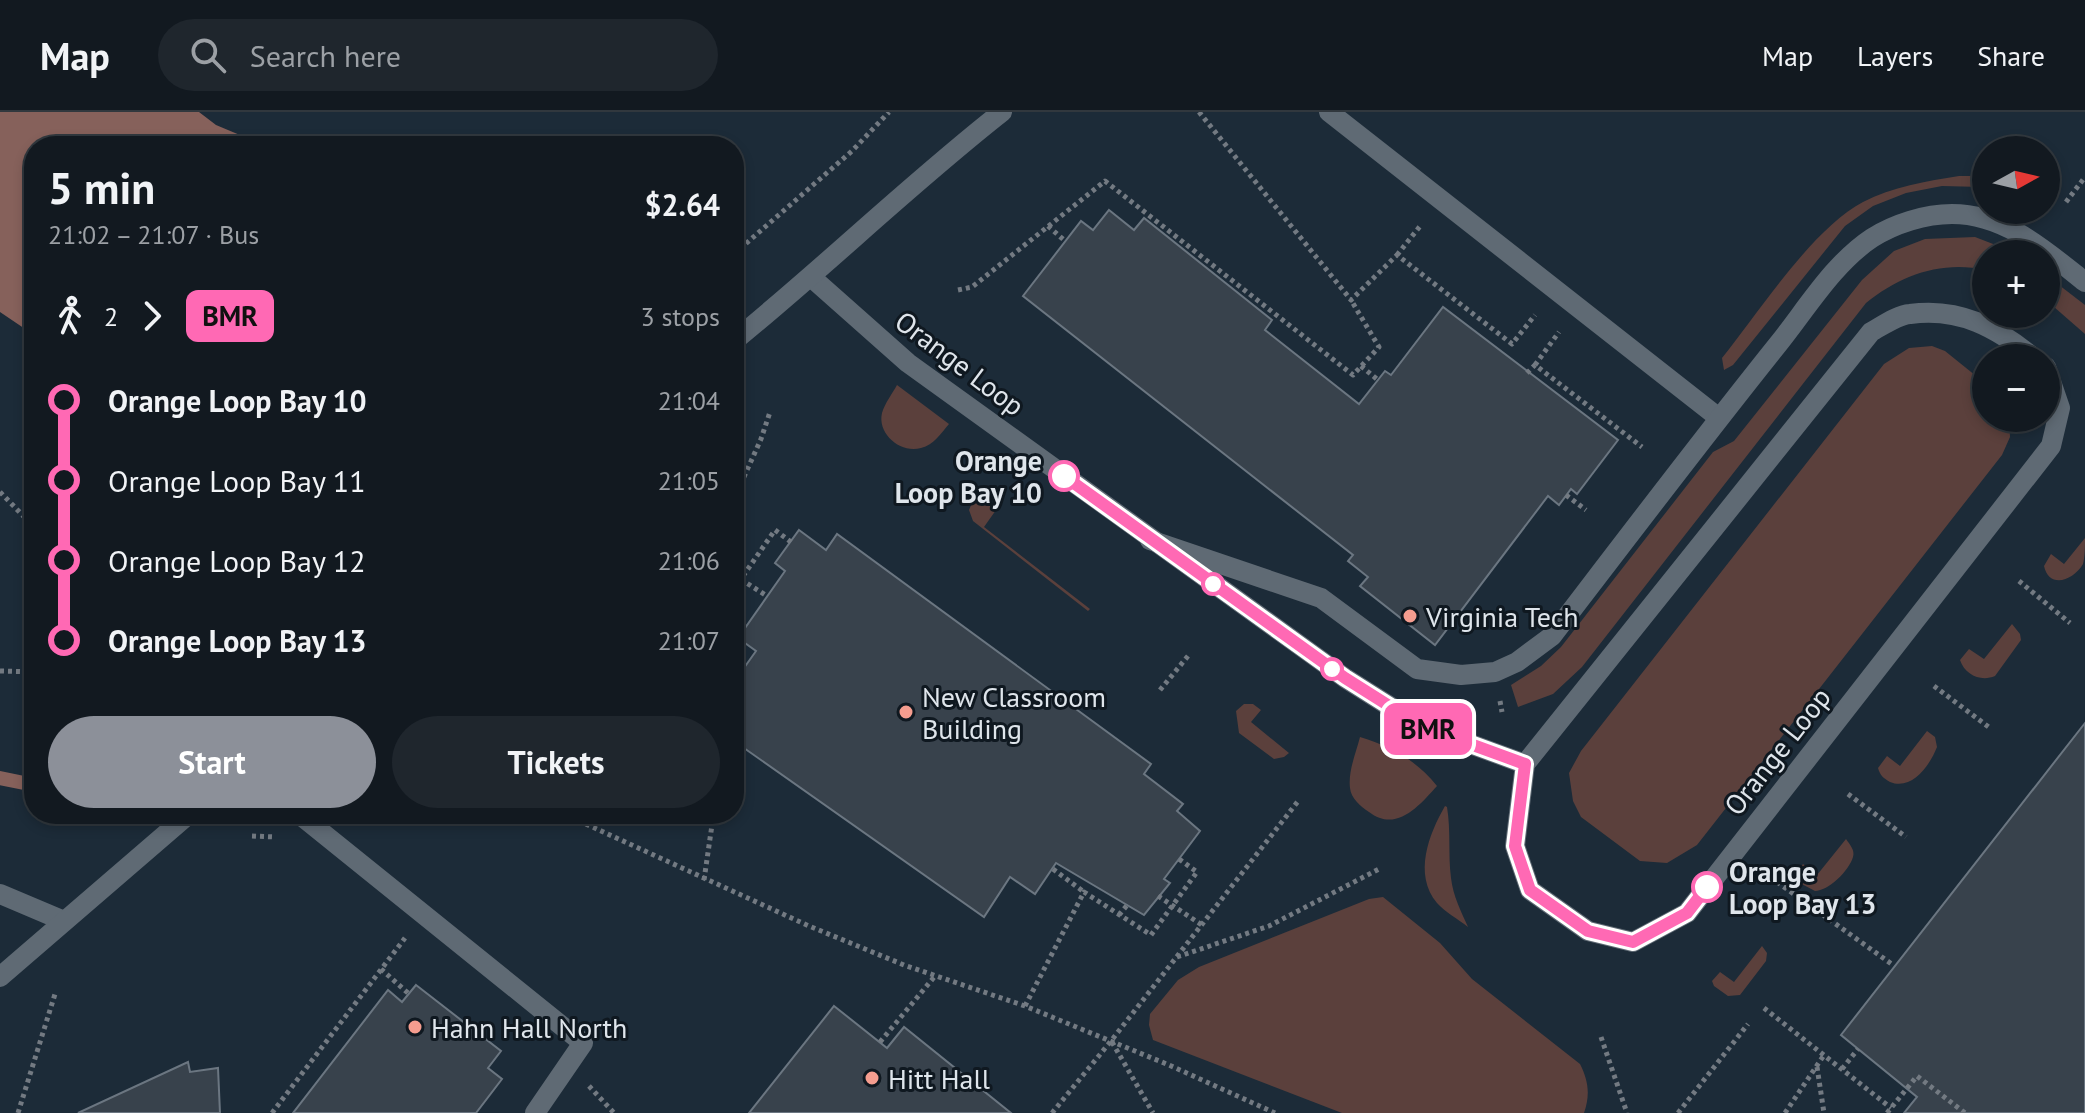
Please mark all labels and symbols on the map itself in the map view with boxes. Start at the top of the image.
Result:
north arrow [1972,136,2060,224]
street label: Orange Loop [888,302,1032,424]
place label: Orange Loop Bay 10 [895,442,1042,511]
marker: Orange Loop Bay 10 [1049,461,1079,491]
unlabelled marker [1202,573,1224,595]
place label: Virginia Tech [1425,598,1579,635]
marker: Virginia Tech [1401,607,1419,625]
unlabelled marker [1321,658,1343,680]
place label: New Classroom Building [922,678,1106,747]
street label: Orange Loop [1715,679,1839,823]
marker: New Classroom Building [897,703,915,721]
line badge: BMR [1382,703,1474,755]
place label: Orange Loop Bay 13 [1729,853,1876,922]
marker: Orange Loop Bay 13 [1692,872,1722,902]
place label: Hahn Hall North [431,1009,627,1046]
marker: Hahn Hall North [406,1018,424,1036]
place label: Hitt Hall [888,1060,990,1097]
marker: Hitt Hall [863,1069,881,1087]

